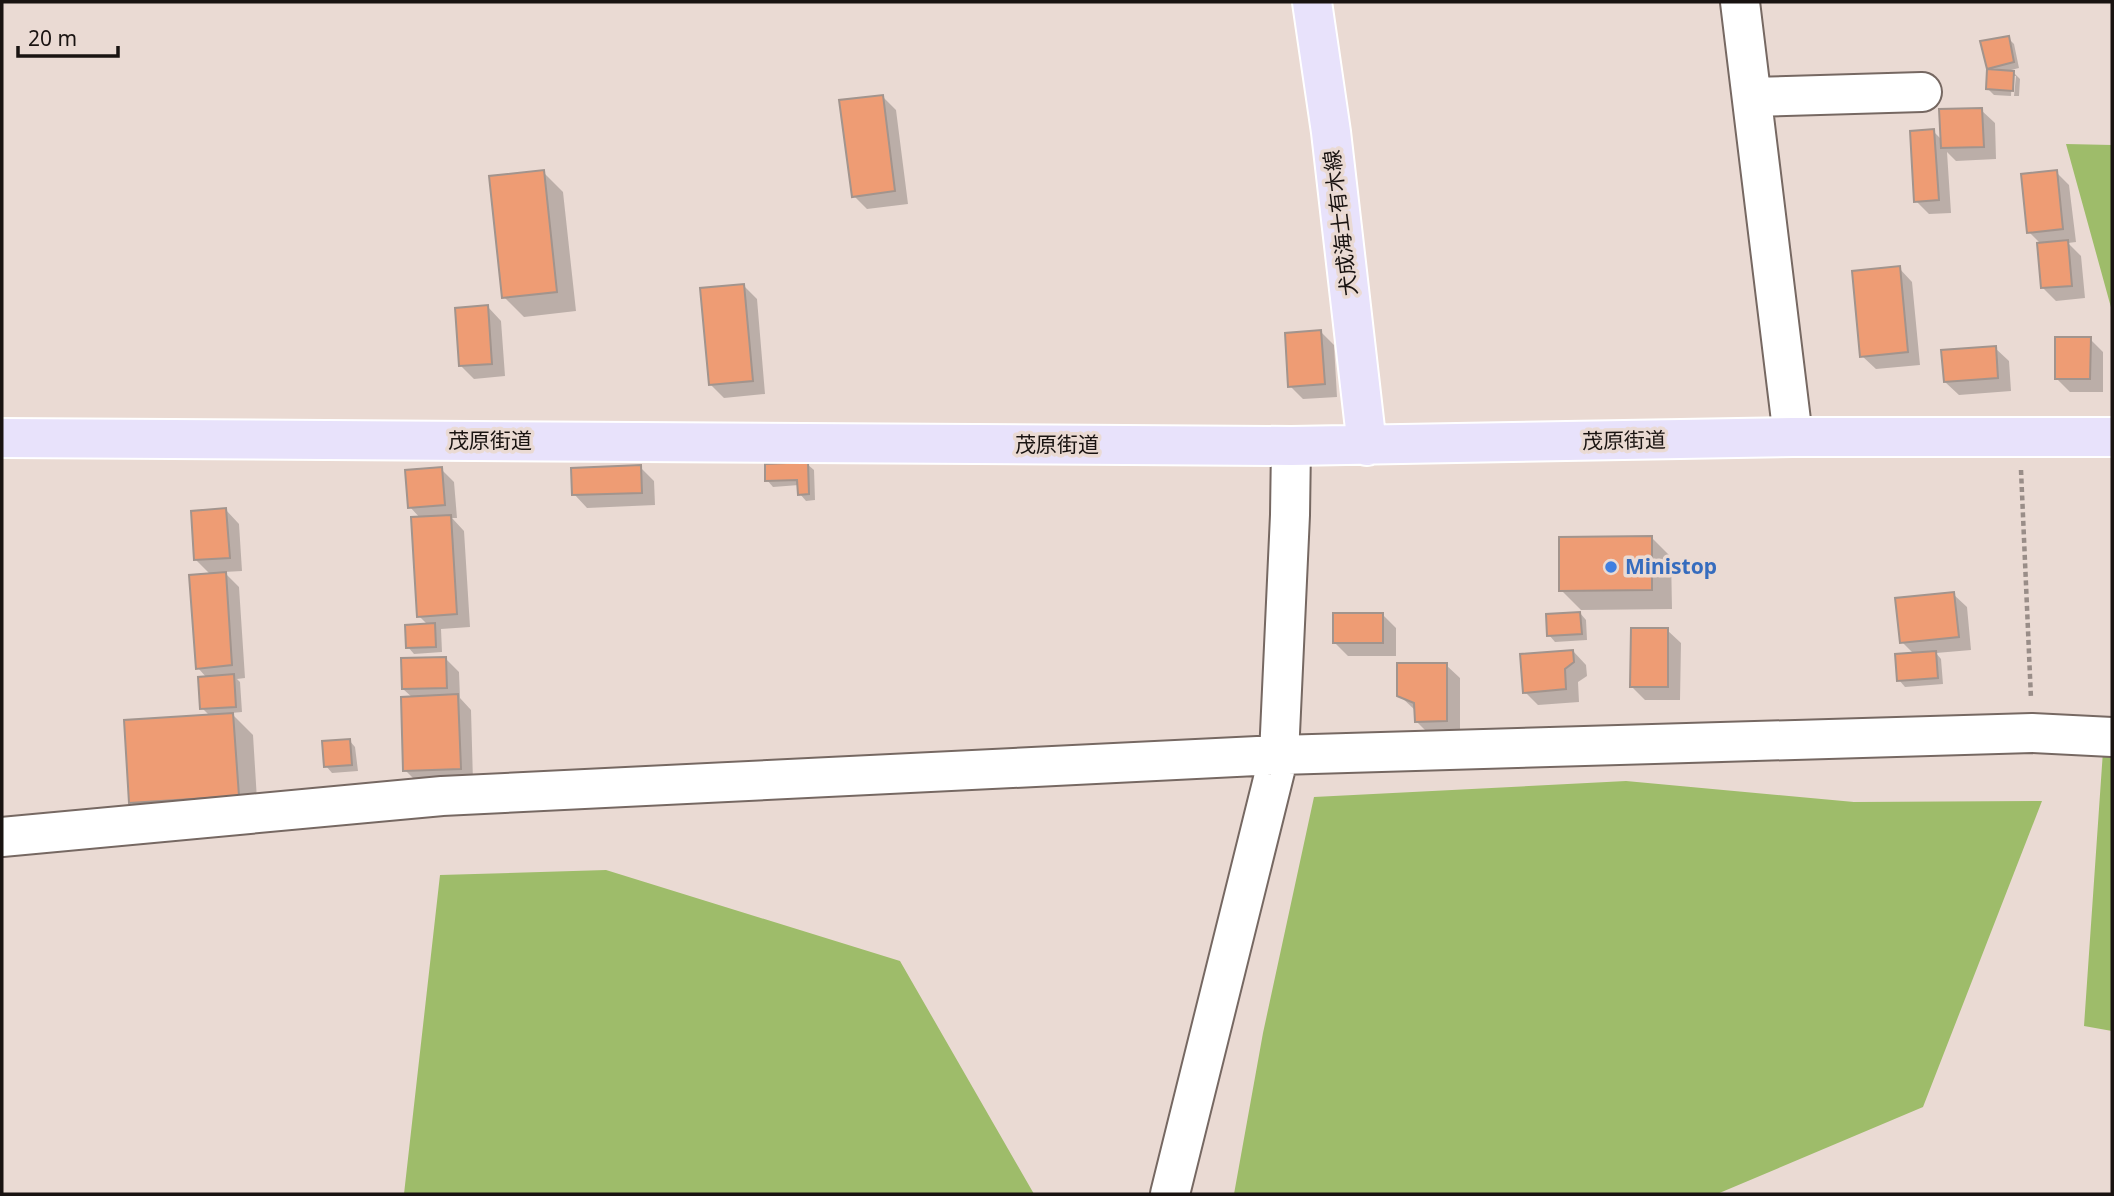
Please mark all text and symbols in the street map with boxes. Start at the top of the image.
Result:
scale bar [18,14,117,58]
text: 20 m [28,24,77,52]
street label: 犬成海士有木線 [1317,148,1363,298]
street label: 茂原街道 [1582,425,1666,455]
street label: 茂原街道 [448,426,532,454]
street label: 茂原街道 [1015,430,1099,458]
place label: Ministop [1625,552,1717,580]
marker: Ministop [1603,559,1619,575]

